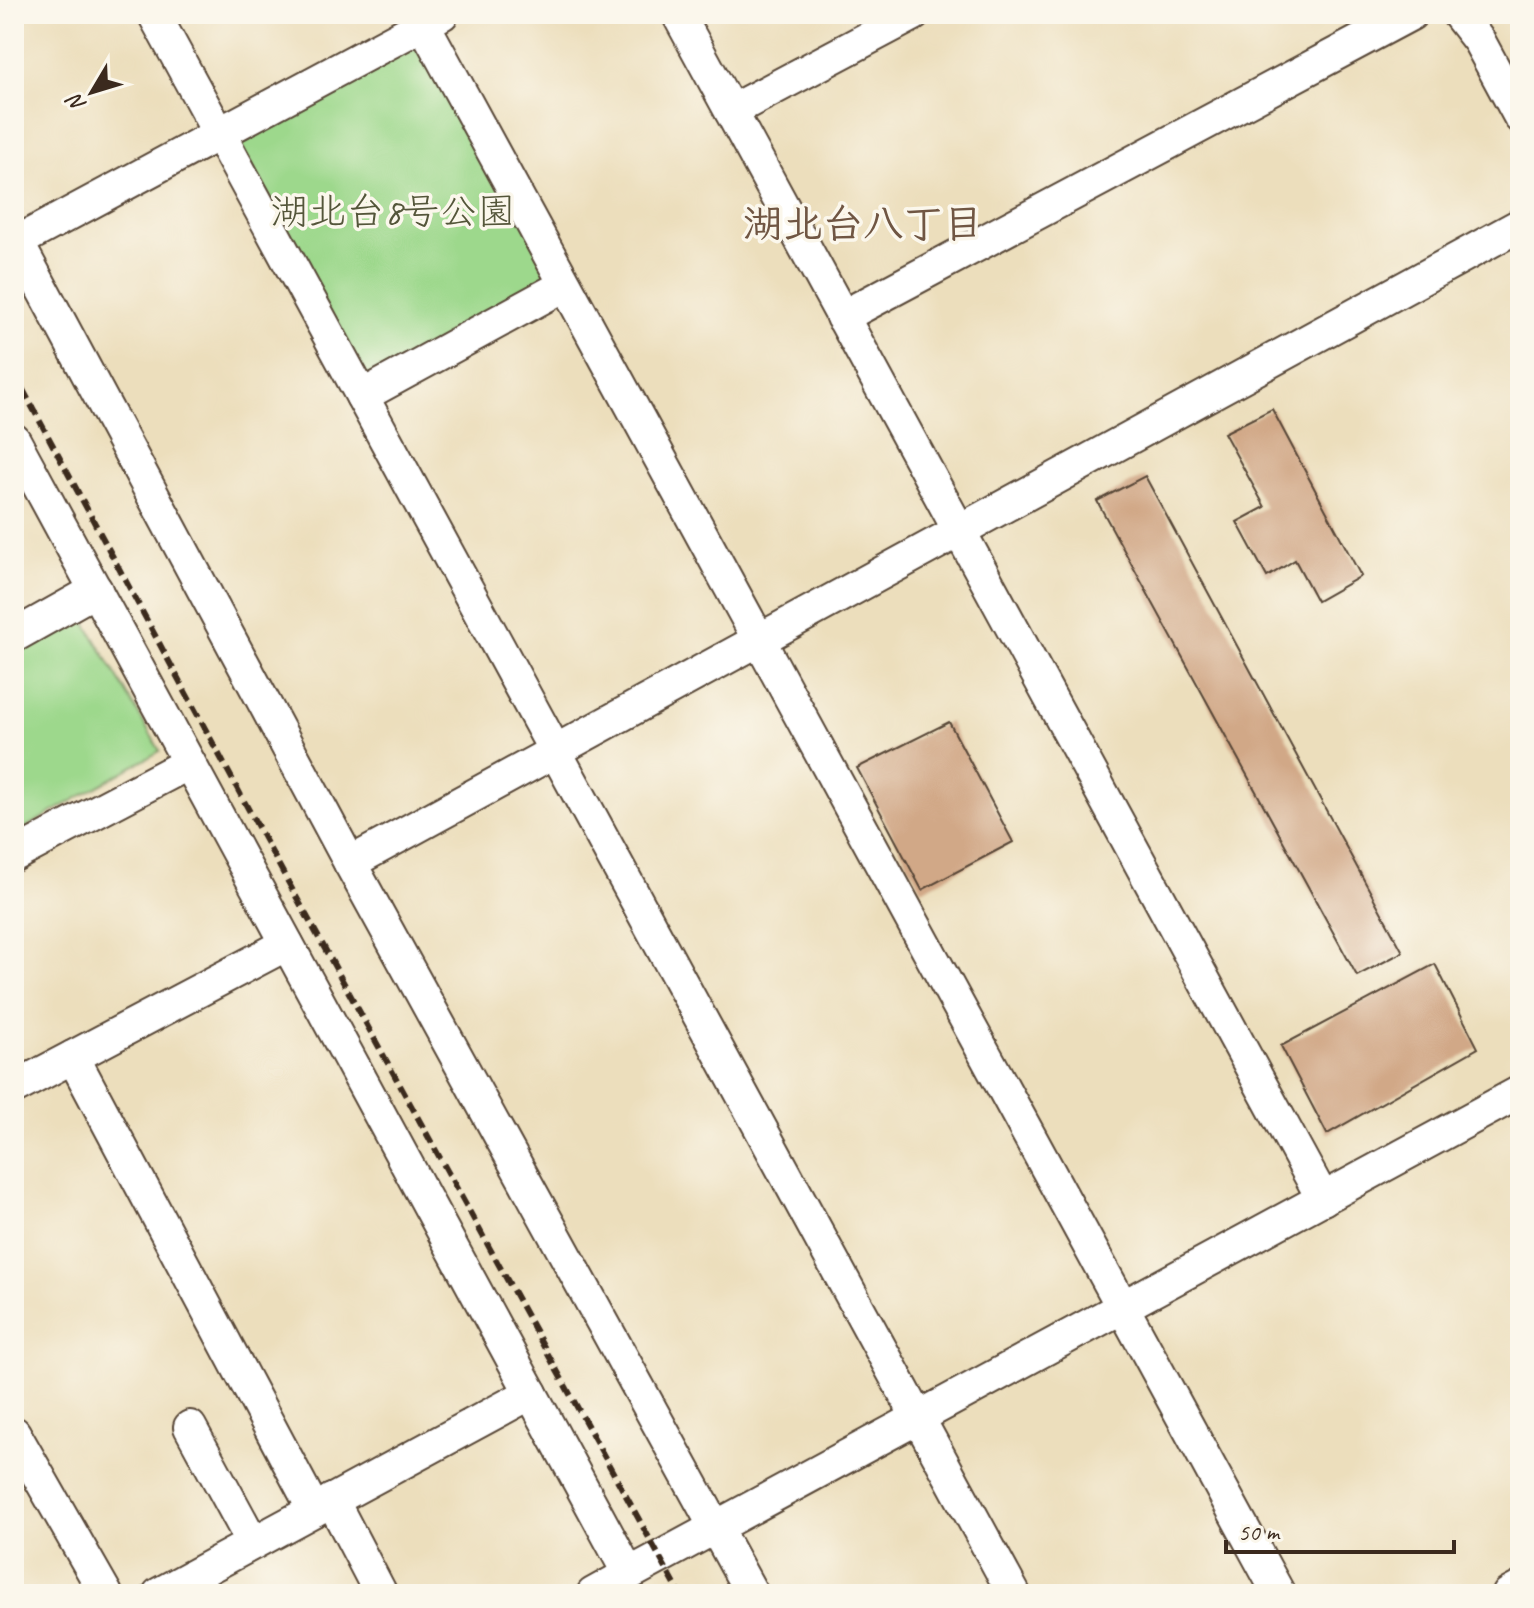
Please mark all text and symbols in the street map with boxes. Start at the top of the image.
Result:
north arrow [52,52,132,132]
text: N [60,87,92,118]
park label: 湖北台8号公園 [270,188,516,235]
district label: 湖北台八丁目 [743,199,983,249]
scale bar [1226,1504,1454,1554]
text: 50 m [1238,1517,1281,1547]

